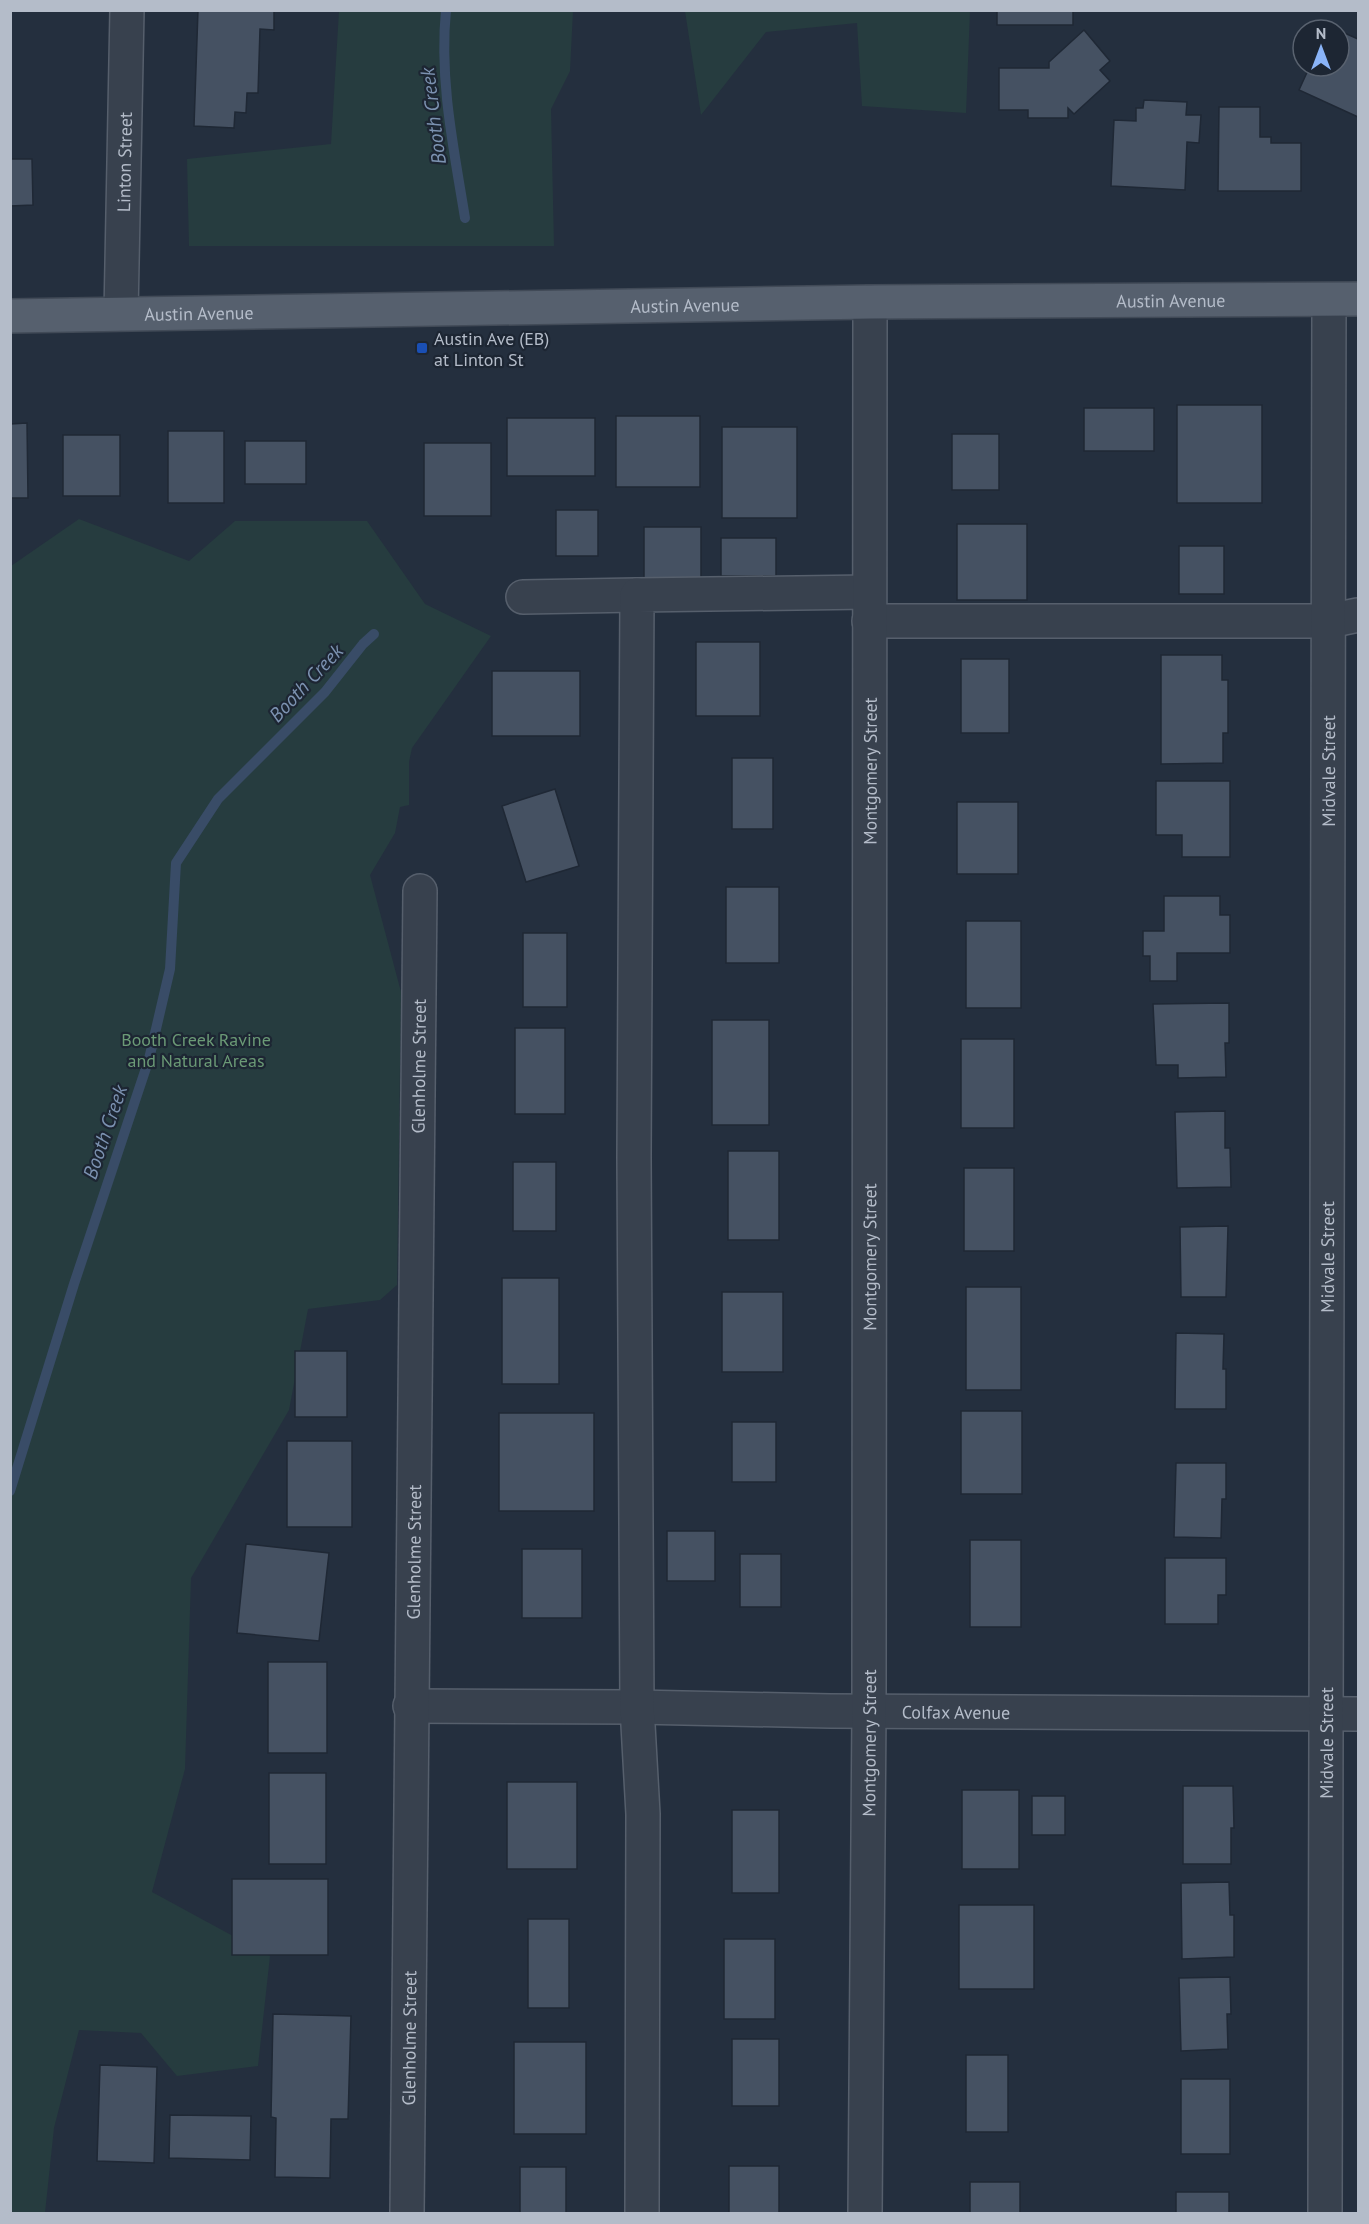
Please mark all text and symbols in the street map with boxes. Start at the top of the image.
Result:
north arrow [1291,18,1351,78]
text: N [1316,23,1326,43]
water label: Booth Creek [414,65,452,166]
street label: Linton Street [112,112,136,212]
street label: Austin Avenue [1116,288,1226,312]
street label: Austin Avenue [630,293,740,317]
street label: Austin Avenue [144,301,254,325]
place label: Austin Ave (EB) at Linton St [434,327,549,371]
marker: Austin Ave (EB) at Linton St [415,341,429,355]
water label: Booth Creek [263,638,349,728]
street label: Montgomery Street [858,697,881,845]
street label: Midvale Street [1316,715,1340,827]
street label: Glenholme Street [406,999,430,1134]
park label: Booth Creek Ravine and Natural Areas [121,1028,271,1072]
water label: Booth Creek [77,1081,133,1182]
street label: Montgomery Street [858,1183,881,1331]
street label: Midvale Street [1315,1201,1339,1313]
street label: Glenholme Street [401,1485,426,1619]
street label: Montgomery Street [857,1669,881,1817]
street label: Midvale Street [1314,1687,1338,1799]
street label: Colfax Avenue [902,1700,1010,1724]
street label: Glenholme Street [397,1971,421,2105]

